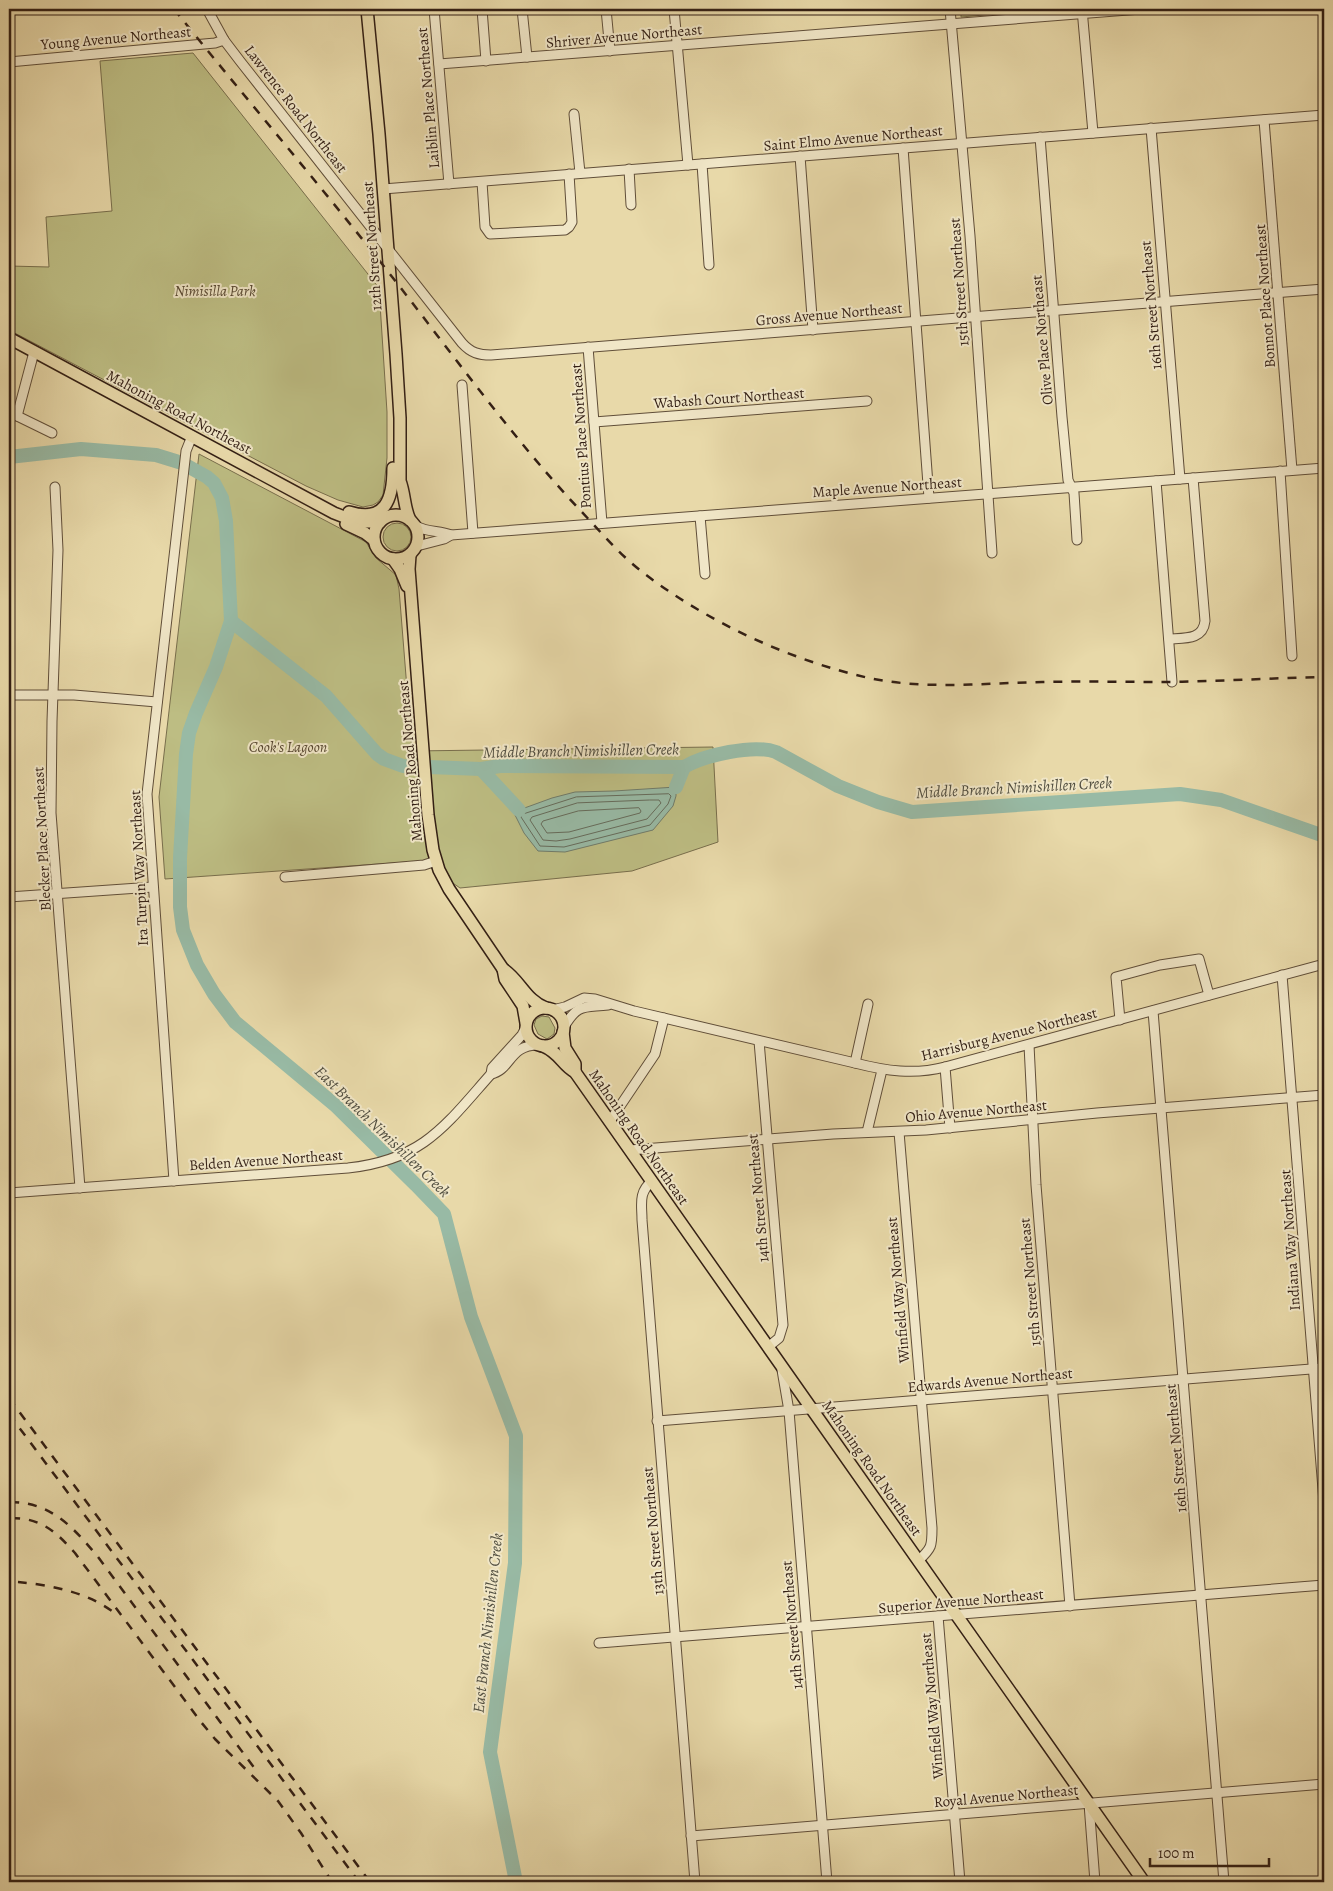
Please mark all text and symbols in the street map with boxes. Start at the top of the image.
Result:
street label: Shriver Avenue Northeast [545,19,703,53]
street label: Young Avenue Northeast [39,21,192,55]
street label: Laiblin Place Northeast [412,27,444,169]
street label: Lawrence Road Northeast [240,41,352,177]
street label: Saint Elmo Avenue Northeast [763,120,943,156]
street label: 12th Street Northeast [358,181,386,311]
street label: 15th Street Northeast [945,217,973,347]
street label: Bonnot Place Northeast [1250,223,1280,369]
street label: 16th Street Northeast [1135,240,1167,370]
street label: Olive Place Northeast [1026,274,1058,406]
park label: Nimisilla Park [174,281,256,301]
street label: Gross Avenue Northeast [755,298,903,330]
street label: Pontius Place Northeast [566,363,596,509]
street label: Mahoning Road Northeast [103,365,255,459]
street label: Wabash Court Northeast [652,383,805,413]
street label: Maple Avenue Northeast [812,472,962,502]
street label: Mahoning Road Northeast [393,680,427,842]
park label: Cook's Lagoon [249,737,327,757]
water label: Middle Branch Nimishillen Creek [483,738,679,764]
street label: Blecker Place Northeast [28,766,56,912]
water label: Middle Branch Nimishillen Creek [915,772,1113,804]
street label: Ira Turpin Way Northeast [125,789,153,947]
street label: Harrisburg Avenue Northeast [919,1002,1099,1066]
water label: East Branch Nimishillen Creek [310,1061,455,1202]
street label: Mahoning Road Northeast [584,1065,694,1209]
street label: Ohio Avenue Northeast [904,1095,1048,1127]
street label: 14th Street Northeast [742,1133,774,1263]
street label: Belden Avenue Northeast [188,1145,344,1175]
street label: Indiana Way Northeast [1275,1169,1305,1311]
street label: Winfield Way Northeast [882,1216,914,1365]
street label: 15th Street Northeast [1014,1217,1046,1347]
street label: Edwards Avenue Northeast [907,1363,1073,1397]
street label: 16th Street Northeast [1160,1383,1192,1513]
street label: Mahoning Road Northeast [817,1396,927,1540]
street label: 13th Street Northeast [637,1466,669,1596]
water label: East Branch Nimishillen Creek [468,1532,508,1714]
street label: 14th Street Northeast [776,1560,808,1690]
street label: Superior Avenue Northeast [878,1584,1045,1618]
street label: Winfield Way Northeast [916,1632,948,1781]
street label: Royal Avenue Northeast [933,1780,1079,1812]
scale bar [1150,1836,1269,1868]
text: 100 m [1158,1843,1195,1863]

